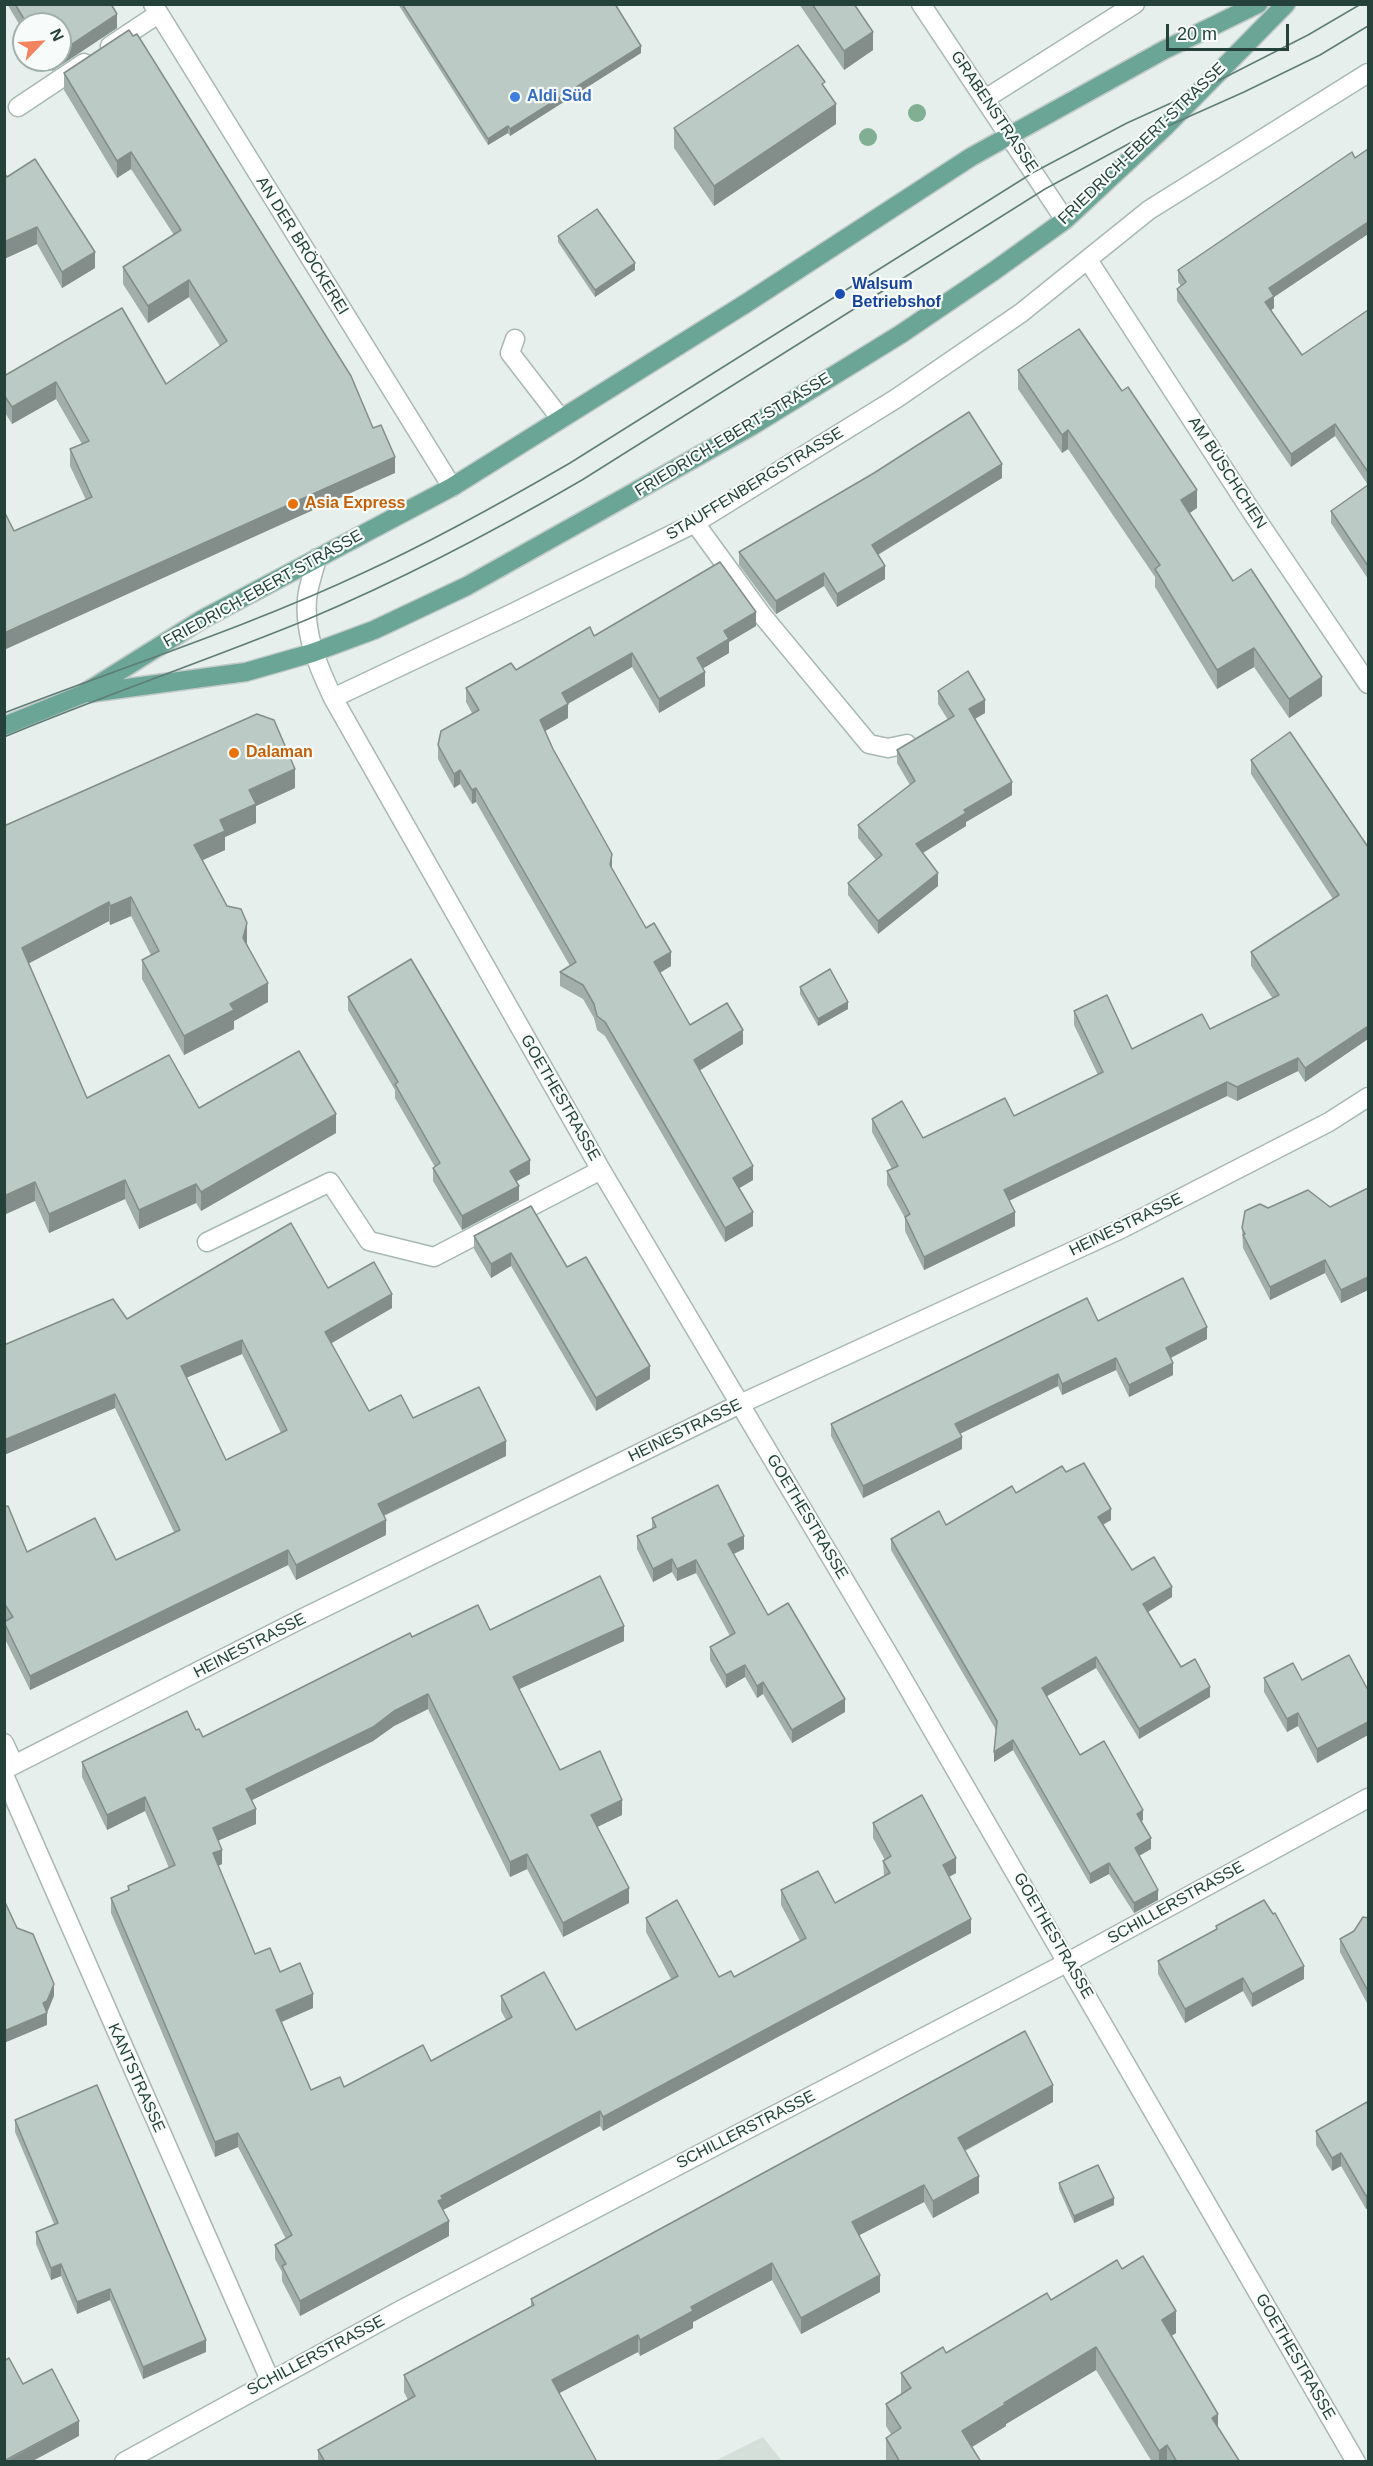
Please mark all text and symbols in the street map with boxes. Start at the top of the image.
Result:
north arrow [12,12,72,72]
scale bar [1169,12,1292,50]
text: 20 m [1177,24,1217,44]
text: N [47,26,67,44]
street label: GRABENSTRASSE [946,48,1042,176]
street label: FRIEDRICH-EBERT-STRASSE [1055,59,1229,229]
place label: Aldi Süd [527,87,592,107]
marker: Aldi Süd [508,90,522,104]
street label: AN DER BRÖCKEREI [252,173,352,319]
place label: Walsum Betriebshof [852,275,941,313]
marker: Walsum Betriebshof [833,287,847,301]
street label: FRIEDRICH-EBERT-STRASSE [632,369,834,501]
street label: AM BÜSCHCHEN [1184,413,1270,533]
street label: STAUFFENBERGSTRASSE [663,423,847,545]
place label: Asia Express [305,494,406,514]
marker: Asia Express [286,497,300,511]
street label: FRIEDRICH-EBERT-STRASSE [160,526,366,652]
place label: Dalaman [246,743,313,763]
marker: Dalaman [227,746,241,760]
street label: GOETHESTRASSE [516,1032,604,1164]
street label: HEINESTRASSE [1066,1189,1186,1261]
street label: HEINESTRASSE [625,1395,745,1467]
street label: GOETHESTRASSE [762,1451,852,1583]
street label: HEINESTRASSE [191,1609,309,1683]
street label: SCHILLERSTRASSE [1104,1858,1248,1948]
street label: GOETHESTRASSE [1009,1870,1097,2002]
street label: KANTSTRASSE [103,2020,169,2136]
street label: SCHILLERSTRASSE [674,2087,818,2173]
street label: GOETHESTRASSE [1251,2291,1339,2423]
street label: SCHILLERSTRASSE [244,2312,388,2400]

